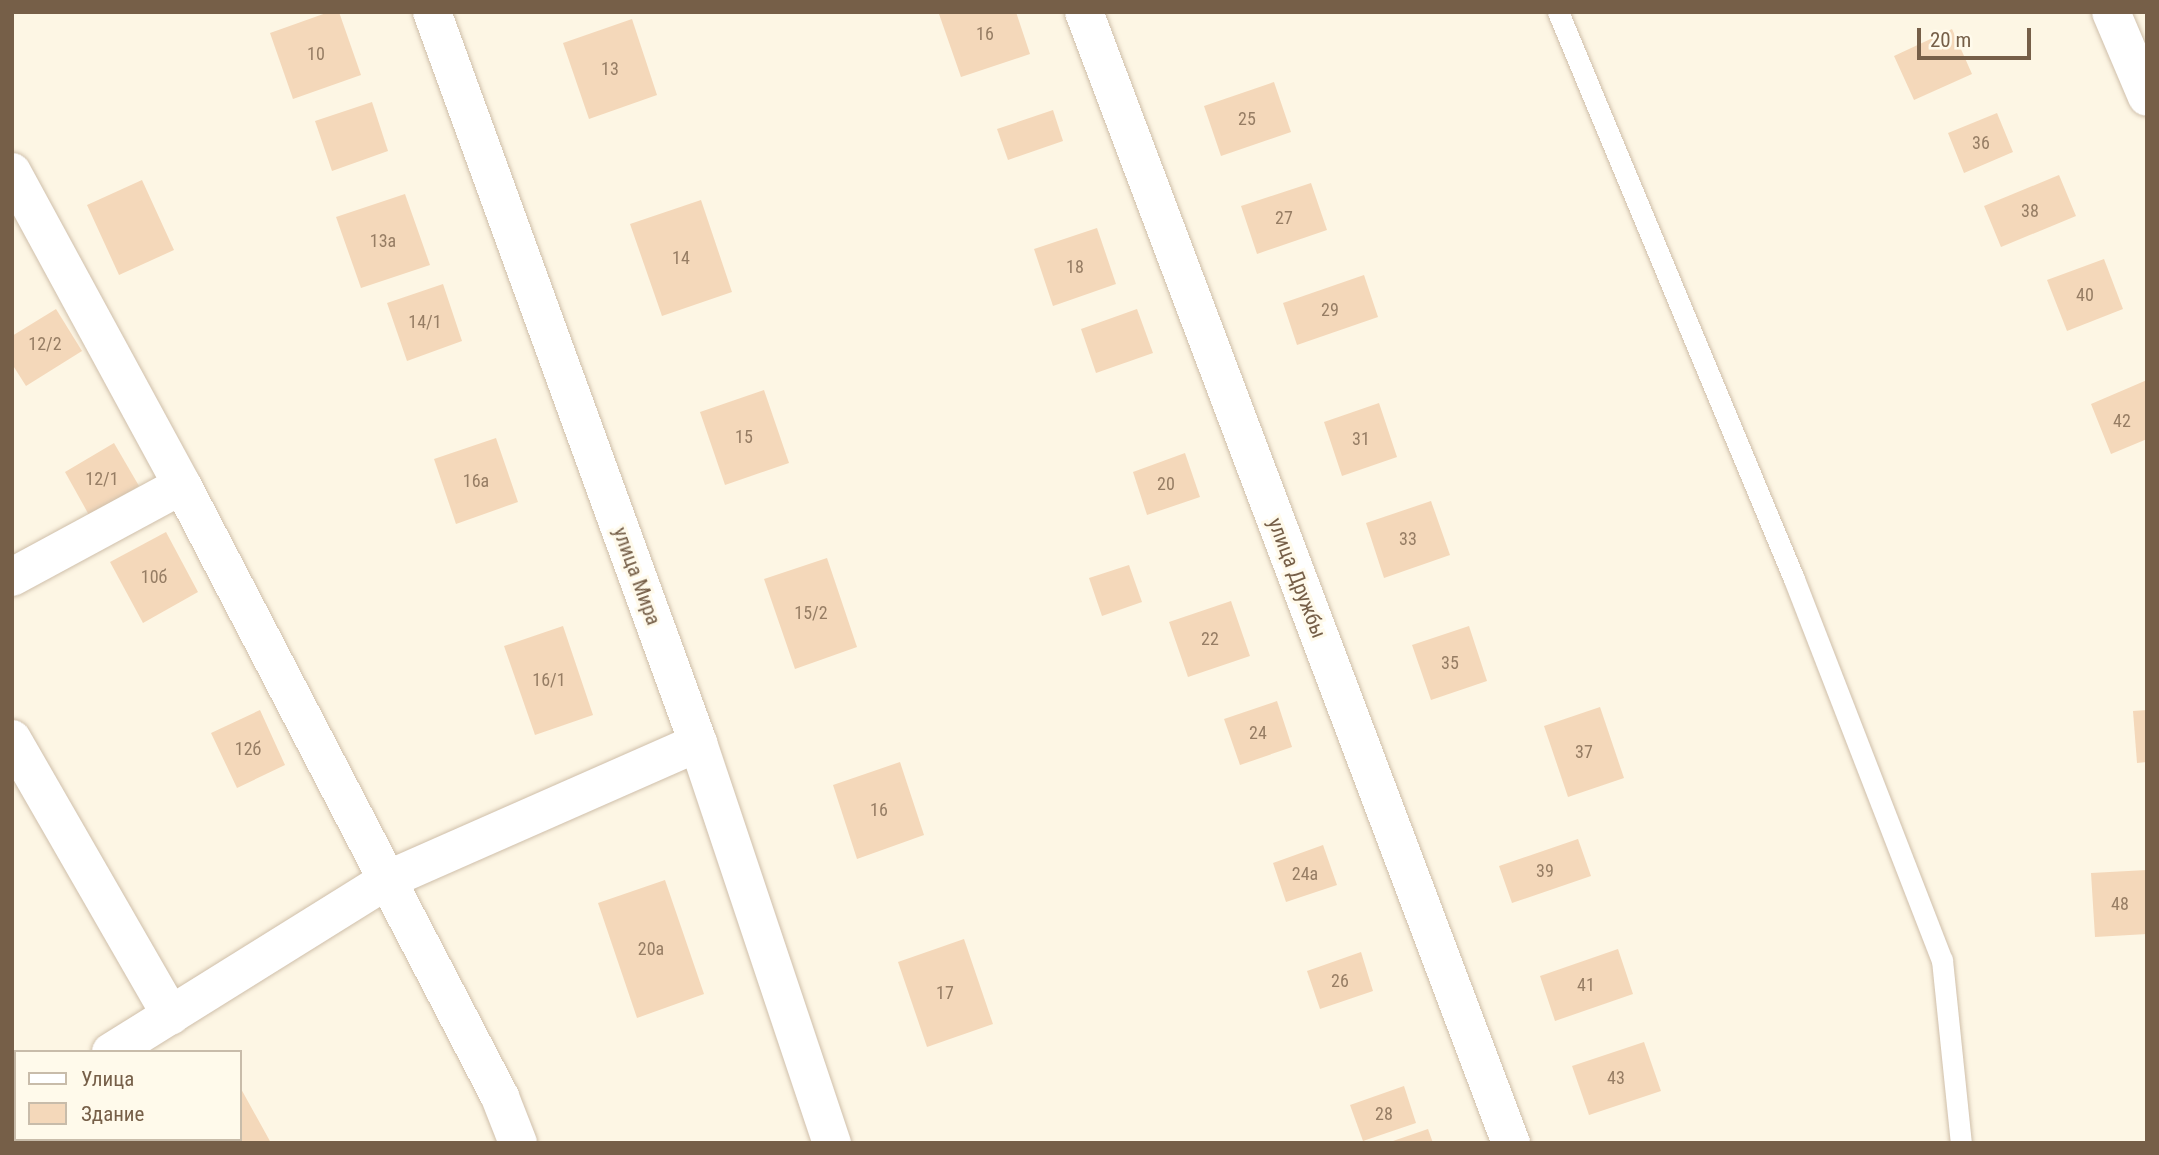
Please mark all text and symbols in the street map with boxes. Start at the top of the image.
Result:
scale bar [1921,14,2035,58]
house number: 16 [976,23,994,45]
text: 20 m [1930,28,1971,52]
house number: 10 [307,43,325,65]
house number: 13 [601,58,619,80]
house number: 25 [1238,108,1256,130]
house number: 36 [1972,132,1990,154]
house number: 38 [2021,200,2039,222]
house number: 27 [1275,207,1293,229]
house number: 13а [370,230,396,252]
house number: 14 [672,247,690,269]
house number: 18 [1066,256,1084,278]
house number: 40 [2076,284,2094,306]
house number: 29 [1321,299,1339,321]
house number: 14/1 [408,311,442,333]
house number: 12/2 [28,333,62,355]
house number: 42 [2113,410,2131,432]
house number: 15 [735,426,753,448]
house number: 31 [1352,428,1370,450]
house number: 12/1 [85,468,119,490]
house number: 16а [463,470,489,492]
house number: 20 [1157,473,1175,495]
street label: улица Дружбы [1263,514,1331,642]
street label: улица Мира [608,523,666,629]
house number: 33 [1399,528,1417,550]
house number: 10б [141,566,167,588]
house number: 15/2 [794,602,828,624]
house number: 22 [1201,628,1219,650]
house number: 35 [1441,652,1459,674]
house number: 16/1 [532,669,566,691]
house number: 24 [1249,722,1267,744]
house number: 12б [235,738,261,760]
house number: 37 [1575,741,1593,763]
house number: 16 [870,799,888,821]
house number: 39 [1536,860,1554,882]
house number: 24а [1292,863,1318,885]
house number: 48 [2111,893,2129,915]
house number: 20а [638,938,664,960]
house number: 26 [1331,970,1349,992]
house number: 41 [1577,974,1595,996]
house number: 17 [936,982,954,1004]
legend [14,1050,242,1141]
text: Улица [81,1067,134,1091]
house number: 43 [1607,1067,1625,1089]
text: Здание [81,1102,144,1126]
house number: 28 [1375,1103,1393,1125]

